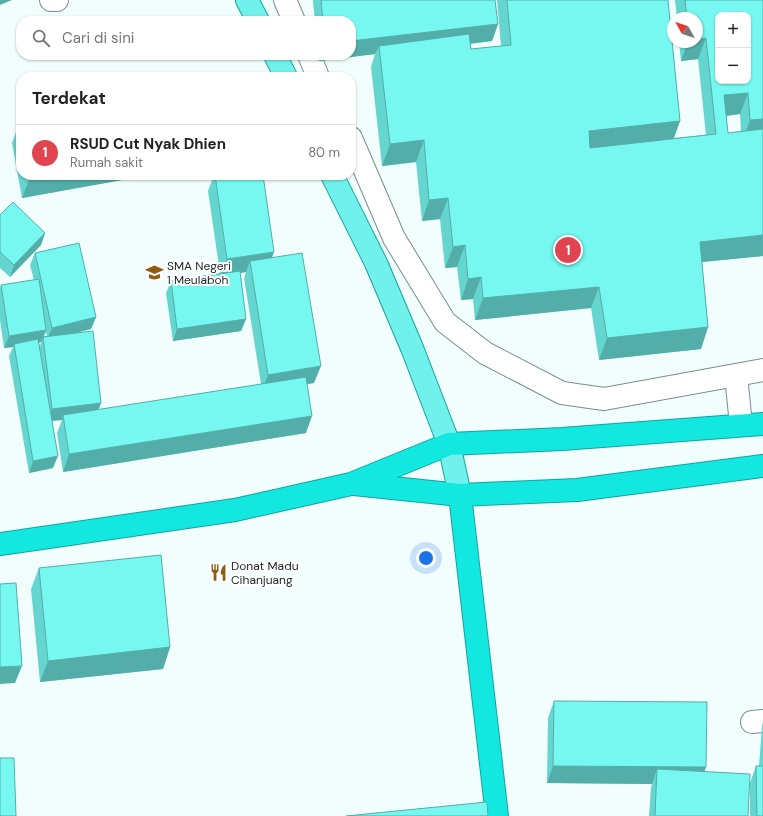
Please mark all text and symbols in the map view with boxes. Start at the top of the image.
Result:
north arrow [667,12,703,48]
map controls [715,12,751,84]
button: + [715,12,751,48]
search box [16,16,356,60]
icon: search [30,27,52,49]
text: Cari di sini [62,28,134,48]
button: − [715,48,751,84]
text: Terdekat [32,87,106,109]
text: RSUD Cut Nyak Dhien [70,134,226,154]
text: 1 [43,144,47,161]
text: 80 m [308,144,340,161]
text: Rumah sakit [70,154,143,171]
pin: 1 [555,235,581,265]
place label: SMA Negeri 1 Meulaboh [167,258,231,288]
school or university icon: SMA Negeri 1 Meulaboh [144,263,164,283]
your location [416,548,436,568]
place label: Donat Madu Cihanjuang [231,558,299,588]
restaurant icon: Donat Madu Cihanjuang [208,563,228,583]

